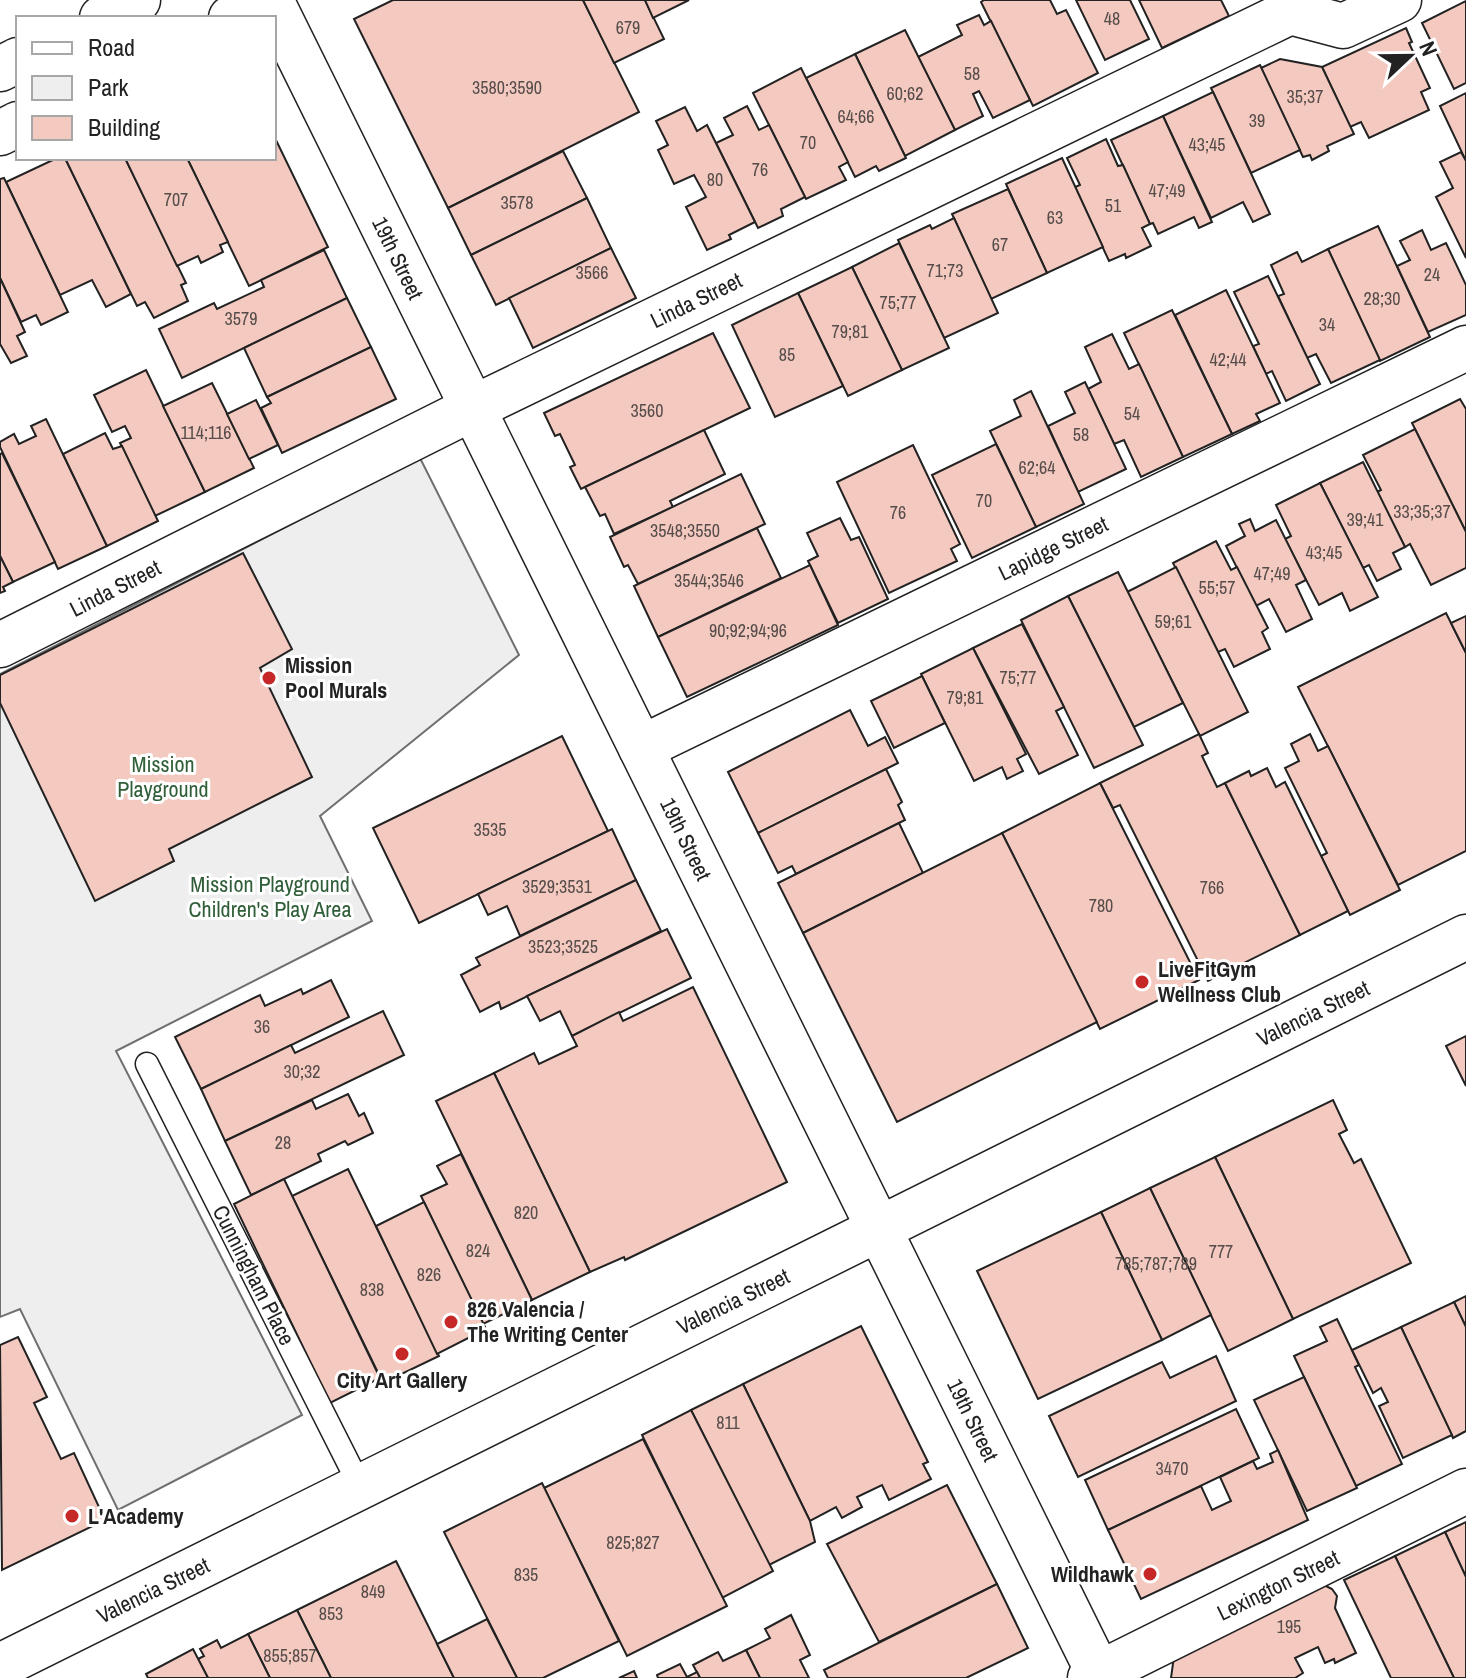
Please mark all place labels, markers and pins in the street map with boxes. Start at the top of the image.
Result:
place label: Mission Pool Murals [285,650,387,705]
marker: Mission Pool Murals [260,669,278,687]
place label: LiveFitGym Wellness Club [1158,954,1281,1009]
marker: LiveFitGym Wellness Club [1133,973,1151,991]
place label: 826 Valencia / The Writing Center [467,1294,628,1349]
marker: 826 Valencia / The Writing Center [442,1313,460,1331]
marker: City Art Gallery [393,1345,411,1363]
place label: City Art Gallery [337,1365,467,1395]
place label: L'Academy [88,1501,184,1531]
marker: L'Academy [63,1507,81,1525]
place label: Wildhawk [1051,1559,1135,1589]
marker: Wildhawk [1141,1565,1159,1583]

